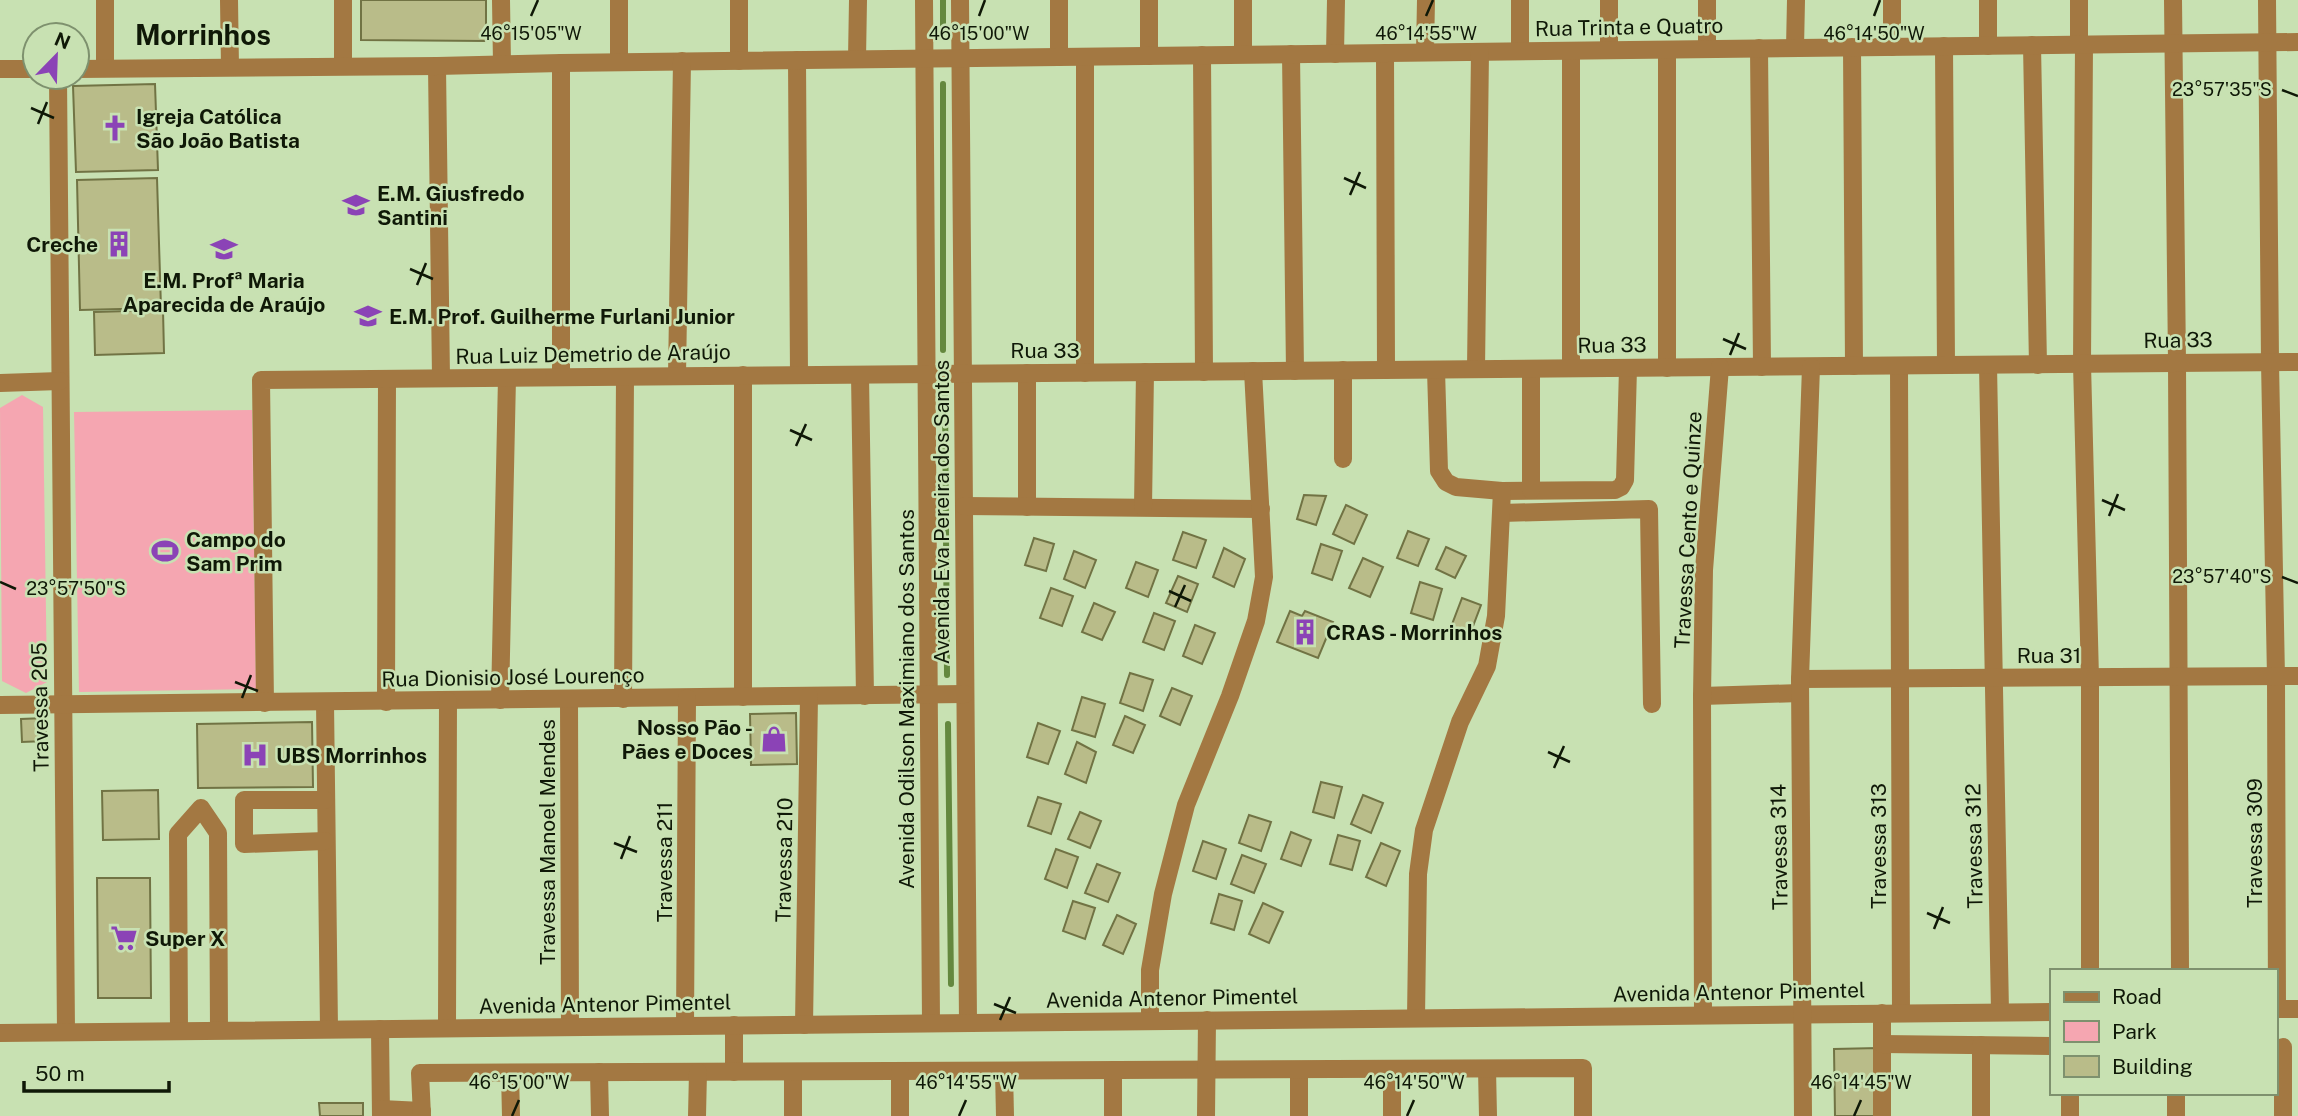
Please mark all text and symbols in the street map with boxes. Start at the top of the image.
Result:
street label: Rua Trinta e Quatro [1535,13,1723,41]
district label: Morrinhos [135,18,271,51]
north arrow [21,21,91,91]
text: 46°15'05"W [480,23,582,44]
text: 46°15'00"W [929,23,1029,44]
text: 46°14'55"W [1375,23,1477,44]
text: 46°14'50"W [1823,23,1925,44]
text: N [52,27,74,53]
text: 23°57'35"S [2172,79,2272,100]
place label: Igreja Católica São João Batista [136,104,300,153]
church icon: Igreja Católica São João Batista [100,113,130,143]
place label: E.M. Giusfredo Santini [377,181,525,230]
school or university icon: E.M. Giusfredo Santini [341,190,371,220]
building icon: Creche [104,229,134,259]
place label: Creche [26,232,98,257]
school or university icon: E.M. Profª Maria Aparecida de Araújo [209,234,239,264]
place label: E.M. Profª Maria Aparecida de Araújo [123,268,325,317]
school or university icon: E.M. Prof. Guilherme Furlani Junior [353,301,383,331]
place label: E.M. Prof. Guilherme Furlani Junior [389,304,735,329]
street label: Rua 33 [2143,327,2213,353]
street label: Rua 33 [1577,332,1647,358]
street label: Rua 33 [1010,338,1080,363]
street label: Rua Luiz Demetrio de Araújo [455,339,731,369]
street label: Avenida Eva Pereira dos Santos [929,360,954,664]
street label: Travessa Cento e Quinze [1669,411,1707,649]
street label: Avenida Odilson Maximiano dos Santos [894,509,919,889]
place label: Campo do Sam Prim [186,527,286,576]
sports icon: Campo do Sam Prim [150,536,180,566]
text: 23°57'40"S [2172,566,2272,587]
text: 23°57'50"S [26,578,126,599]
building icon: CRAS - Morrinhos [1290,617,1320,647]
place label: CRAS - Morrinhos [1326,620,1502,645]
street label: Travessa 205 [26,642,54,772]
street label: Rua 31 [2017,643,2081,668]
street label: Rua Dionisio José Lourenço [381,662,645,692]
place label: Nosso Pão - Pães e Doces [622,715,753,764]
street label: Travessa Manoel Mendes [535,719,560,965]
shop icon: Nosso Pão - Pães e Doces [759,724,789,754]
hospital icon: UBS Morrinhos [240,740,270,770]
place label: UBS Morrinhos [276,743,427,768]
street label: Travessa 309 [2242,778,2267,908]
street label: Travessa 313 [1866,783,1891,909]
street label: Travessa 312 [1960,783,1988,909]
street label: Travessa 314 [1765,784,1793,910]
street label: Travessa 210 [770,797,798,923]
street label: Travessa 211 [652,802,677,922]
supermarket icon: Super X [109,923,139,953]
place label: Super X [145,926,225,951]
legend [2050,969,2277,1095]
street label: Avenida Antenor Pimentel [1612,977,1866,1007]
street label: Avenida Antenor Pimentel [1045,983,1299,1013]
text: Road [2112,984,2162,1009]
street label: Avenida Antenor Pimentel [478,989,732,1019]
text: Park [2112,1019,2157,1044]
scale bar [24,1050,170,1094]
text: Building [2112,1054,2193,1079]
text: 50 m [35,1061,85,1086]
text: 46°15'00"W [469,1072,569,1093]
text: 46°14'55"W [915,1072,1017,1093]
text: 46°14'50"W [1363,1072,1465,1093]
text: 46°14'45"W [1810,1072,1912,1093]

